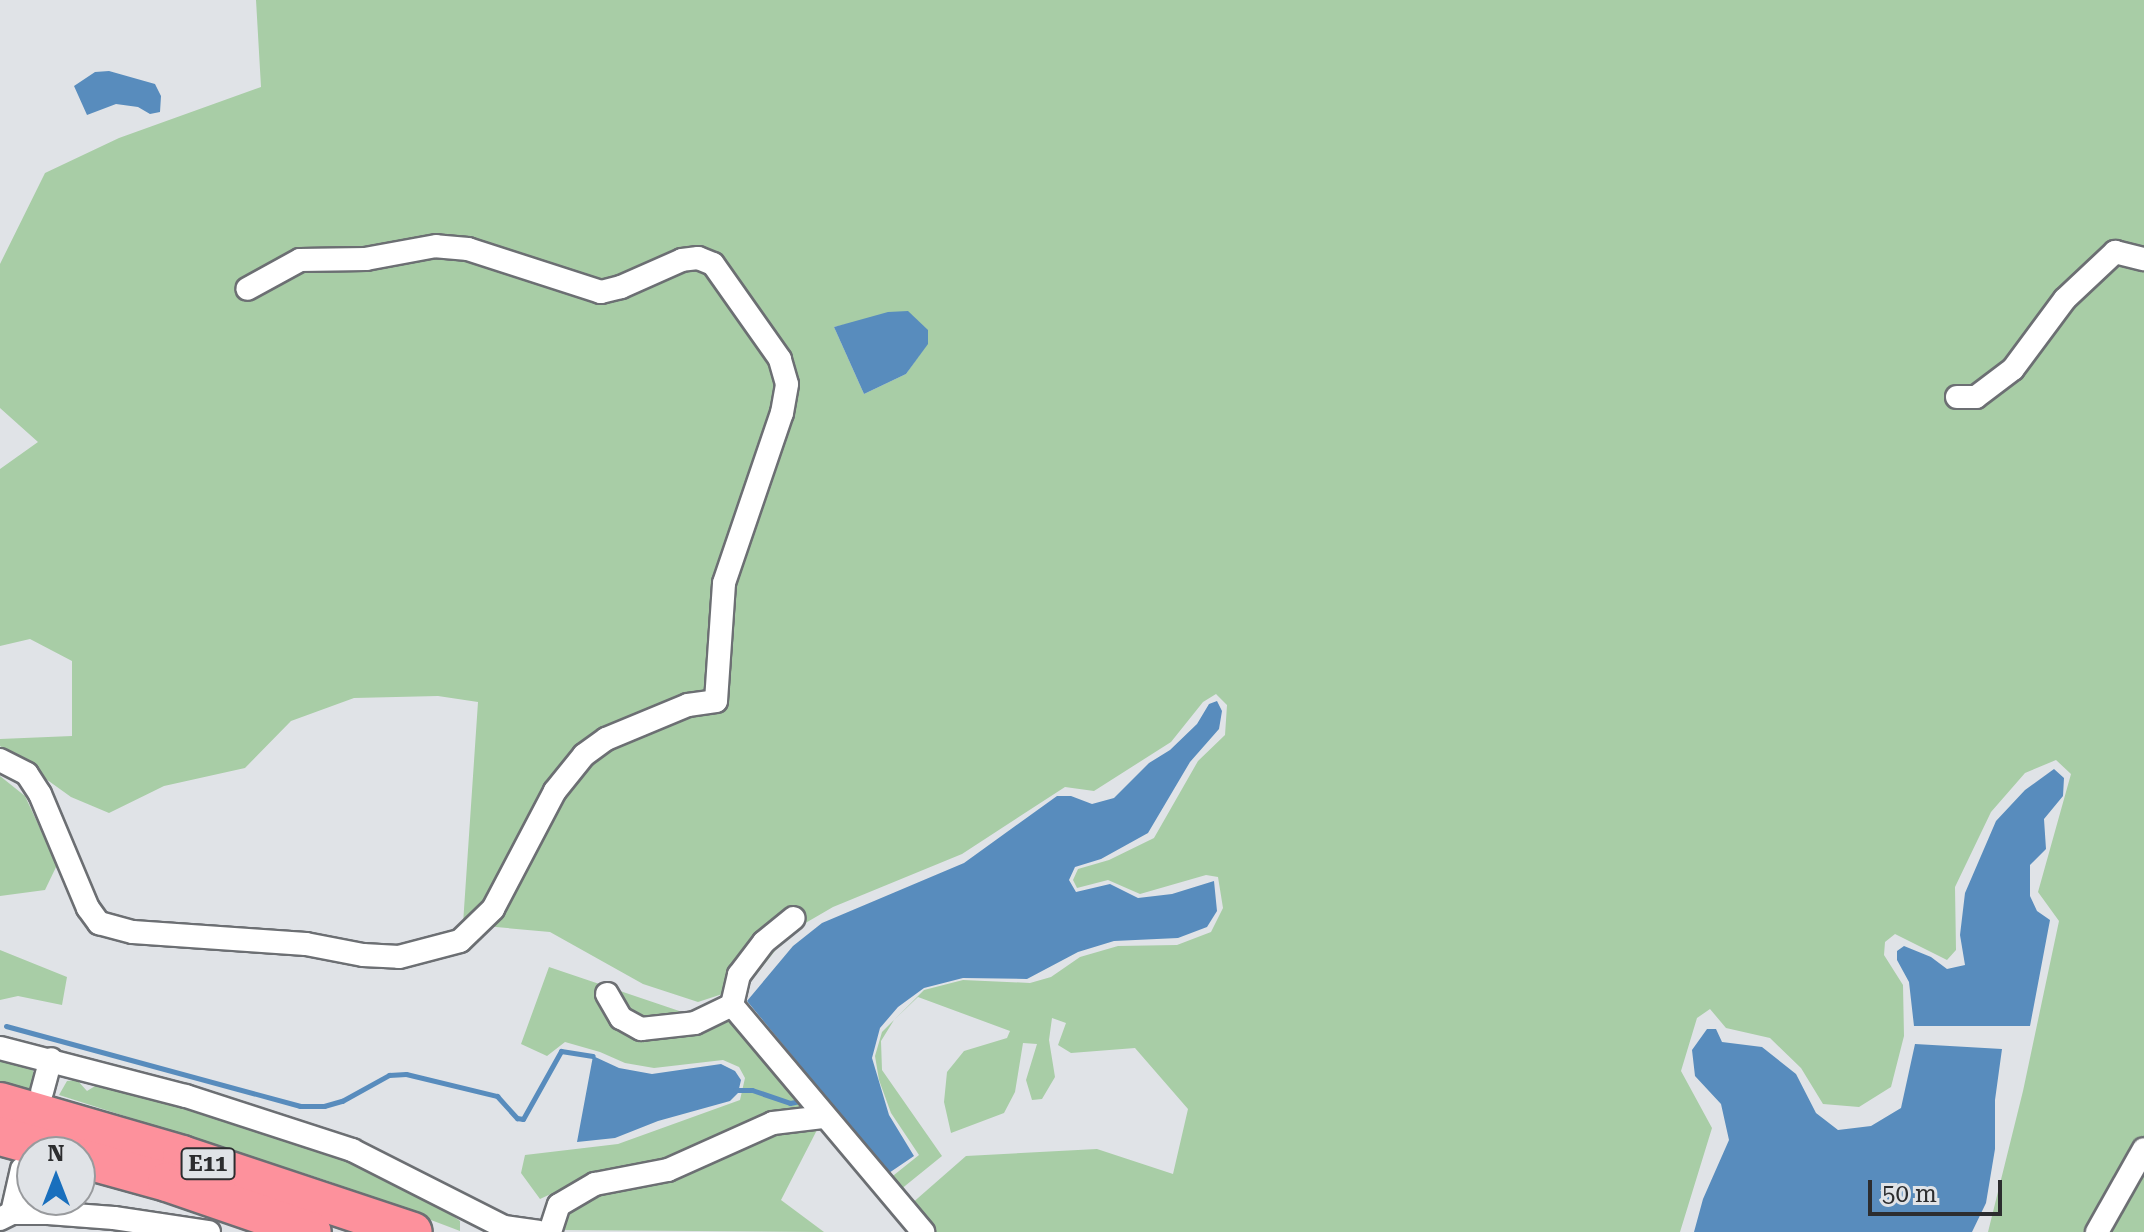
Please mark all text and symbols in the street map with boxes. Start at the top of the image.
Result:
north arrow [16,1136,96,1216]
text: N [48,1141,64,1166]
road number: E11 [180,1146,236,1182]
scale bar [1872,1164,2006,1214]
text: 50 m [1882,1180,1937,1208]

